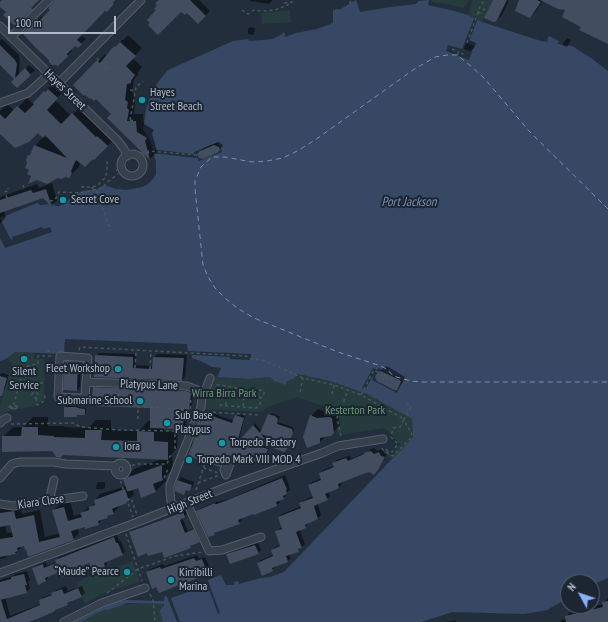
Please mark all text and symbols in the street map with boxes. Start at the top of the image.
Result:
scale bar [10,8,118,34]
text: 100 m [15,15,42,30]
street label: Hayes Street [41,67,89,113]
place label: Hayes Street Beach [150,86,202,114]
marker: Hayes Street Beach [137,95,147,105]
place label: Secret Cove [71,193,119,207]
water label: Port Jackson [381,194,437,210]
marker: Secret Cove [58,195,68,205]
marker: Silent Service [19,354,29,364]
place label: Fleet Workshop [46,362,110,376]
marker: Fleet Workshop [113,364,123,374]
place label: Silent Service [9,365,39,393]
street label: Platypus Lane [120,377,178,393]
park label: Wirra Birra Park [192,387,256,401]
place label: Submarine School [57,394,132,408]
marker: Submarine School [135,396,145,406]
park label: Kesterton Park [325,404,385,418]
place label: Sub Base Platypus [175,409,213,437]
marker: Sub Base Platypus [162,418,172,428]
place label: Torpedo Factory [230,436,296,450]
marker: Torpedo Factory [217,438,227,448]
place label: Iora [124,440,140,454]
marker: Iora [111,442,121,452]
place label: Torpedo Mark VIII MOD 4 [197,453,301,467]
marker: Torpedo Mark VIII MOD 4 [184,455,194,465]
street label: High Street [166,487,214,517]
street label: Kiara Close [17,492,65,512]
place label: “Maude” Pearce [55,565,119,579]
place label: Kirribilli Marina [179,566,213,594]
marker: “Maude” Pearce [122,567,132,577]
north arrow [560,574,600,614]
marker: Kirribilli Marina [166,575,176,585]
text: N [564,580,579,594]

